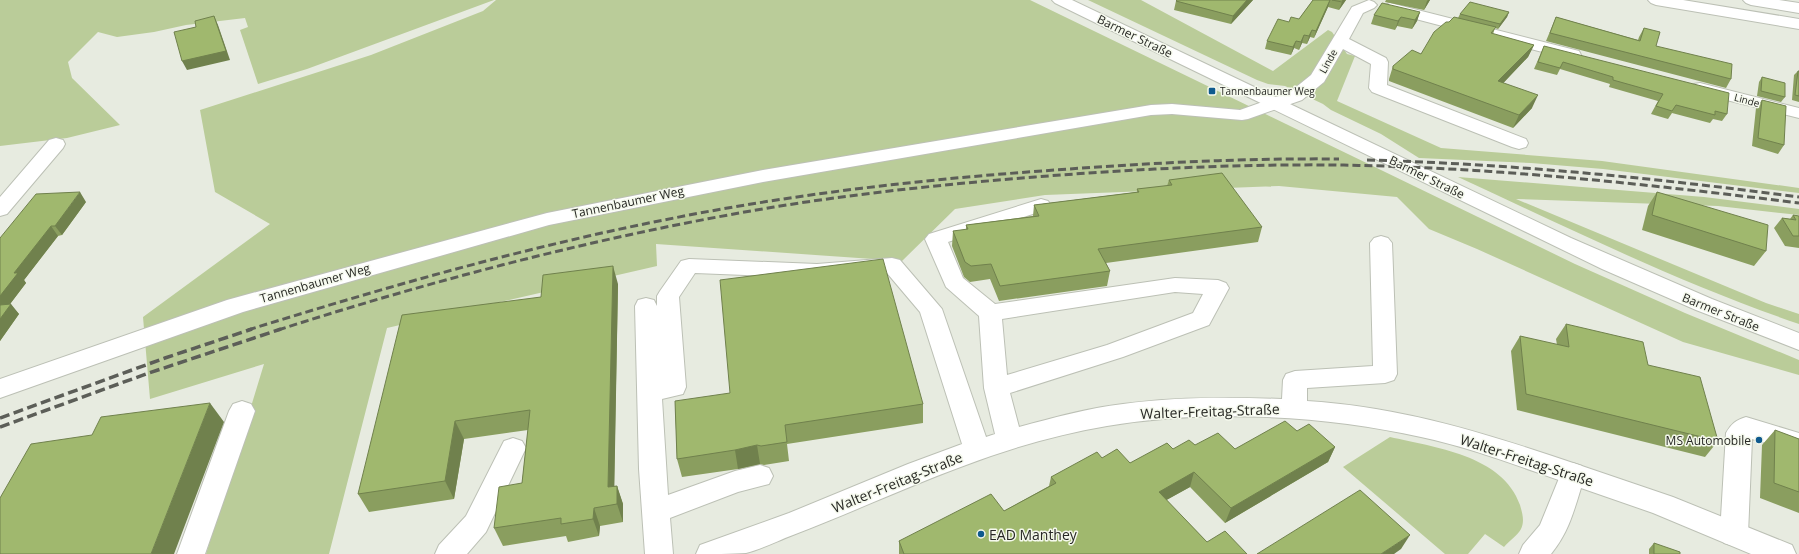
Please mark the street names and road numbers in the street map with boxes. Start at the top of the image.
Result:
street label: Barmer Straße [1094,10,1176,62]
street label: Linde [1316,46,1341,76]
street label: Linde [1733,90,1762,110]
street label: Barmer Straße [1386,151,1468,203]
street label: Tannenbaumer Weg [571,182,686,222]
street label: Tannenbaumer Weg [258,259,372,307]
street label: Barmer Straße [1680,289,1762,335]
street label: Walter-Freitag-Straße [1140,399,1280,423]
street label: Walter-Freitag-Straße [1458,429,1596,491]
street label: Walter-Freitag-Straße [829,447,965,517]

